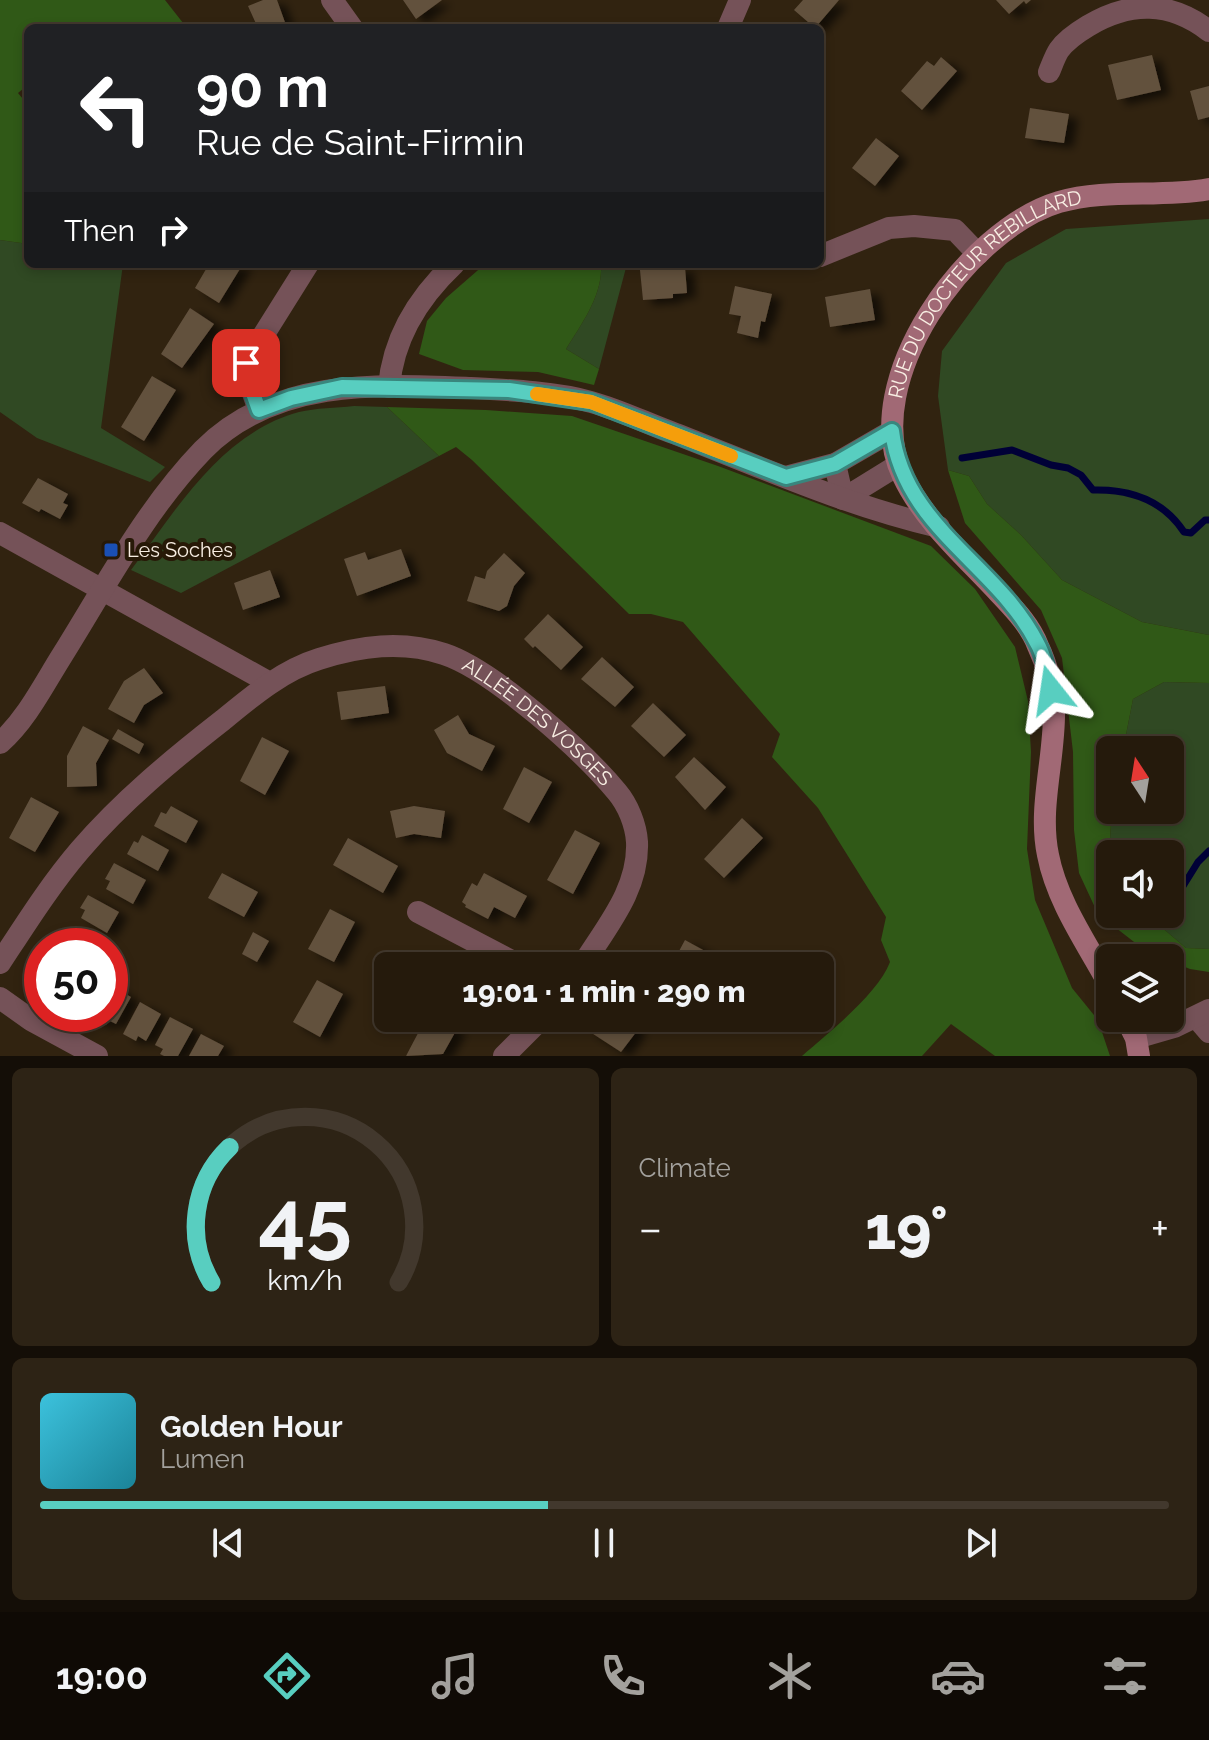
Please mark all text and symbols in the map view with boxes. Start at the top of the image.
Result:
text: 90 m [196,54,329,120]
icon: left [64,56,168,160]
text: Rue de Saint-Firmin [196,121,525,163]
street label: RUE DU DOCTEUR REBILLARD [883,185,1083,401]
icon: right [151,208,195,252]
text: Then [64,213,135,248]
pin [212,329,280,397]
icon: arrive [224,341,268,385]
place label: Les Soches [127,538,233,562]
marker: Les Soches [102,541,120,559]
position arrow [1009,648,1093,732]
street label: ALLÉE DES VOSGES [458,652,618,791]
north arrow [1096,736,1184,824]
map controls [1096,736,1184,1032]
button: sound [1096,840,1184,928]
speed limit sign: 50 [24,928,128,1032]
button: layers [1096,944,1184,1032]
text: 19:01 · 1 min · 290 m [462,974,746,1009]
text: Climate [639,1153,731,1183]
text: 45 [258,1171,352,1268]
text: 19° [865,1193,948,1263]
text: − [639,1203,662,1254]
text: + [1151,1203,1169,1254]
text: km/h [268,1263,343,1297]
text: Golden Hour [160,1409,343,1444]
text: Lumen [160,1444,245,1474]
icon: previous [206,1521,250,1565]
icon: pause [582,1521,626,1565]
icon: next [959,1521,1003,1565]
icon: directions [259,1648,315,1704]
icon: music [427,1648,483,1704]
icon: phone [595,1648,651,1704]
icon: climate [762,1648,818,1704]
icon: car [930,1648,986,1704]
icon: filters [1097,1648,1153,1704]
text: 19:00 [56,1655,148,1697]

